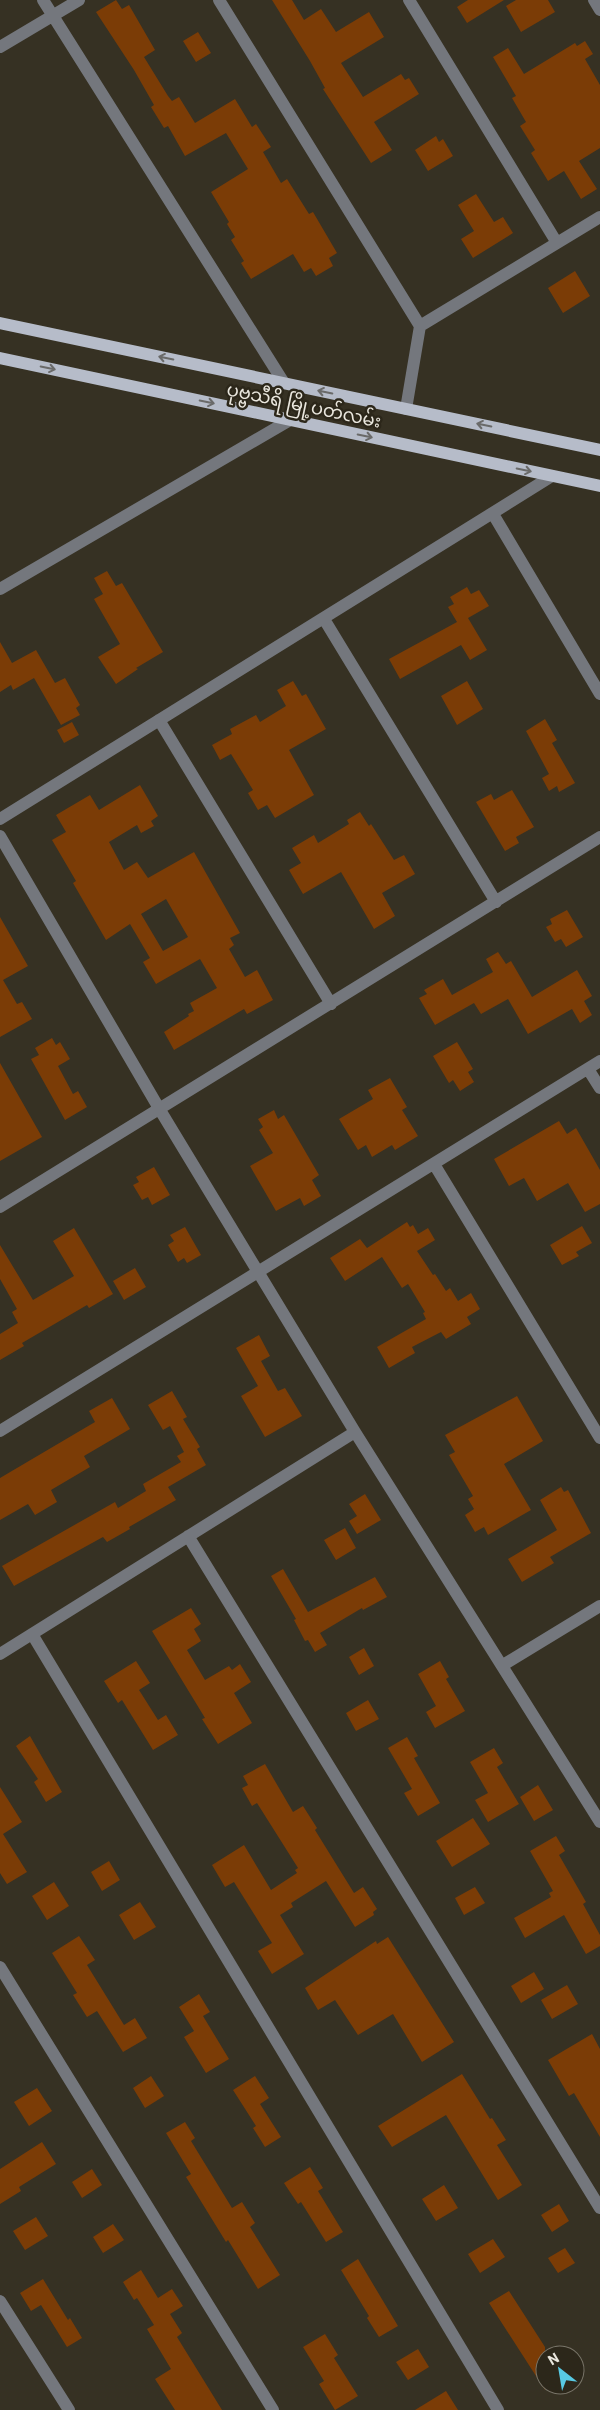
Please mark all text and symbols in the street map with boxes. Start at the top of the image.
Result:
one-way arrow [158,353,174,362]
one-way arrow [39,364,55,373]
street label: ပုဗ္ဗသီရိ မြို့ပတ်လမ်း [224,375,384,437]
one-way arrow [317,386,333,396]
one-way arrow [198,398,214,407]
one-way arrow [476,420,492,429]
one-way arrow [357,432,373,441]
one-way arrow [516,466,532,476]
north arrow [535,2345,585,2395]
text: N [545,2349,562,2368]

